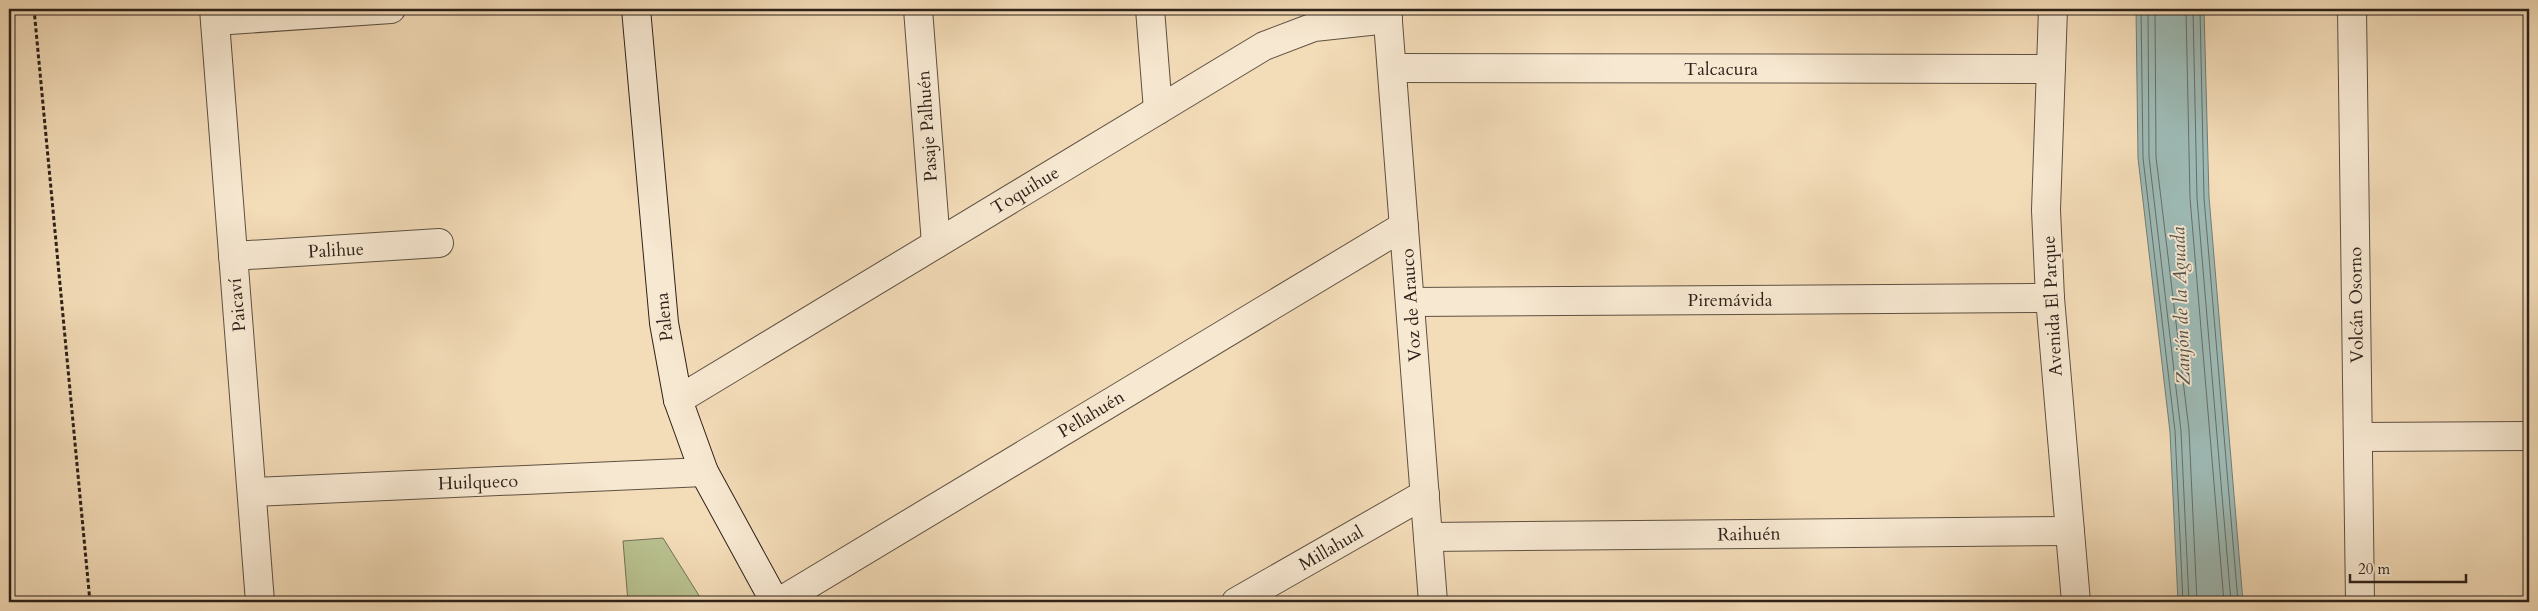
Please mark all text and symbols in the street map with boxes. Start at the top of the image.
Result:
street label: Talcacura [1684,57,1758,82]
street label: Pasaje Palhuén [911,69,944,182]
street label: Toquihue [986,160,1064,221]
water label: Zanjón de la Aguada [2165,226,2197,386]
street label: Avenida El Parque [2036,235,2069,377]
street label: Palihue [307,237,365,264]
street label: Volcán Osorno [2343,246,2370,363]
street label: Voz de Arauco [1395,247,1428,362]
street label: Paicaví [223,277,252,333]
street label: Piremávida [1688,288,1773,313]
street label: Palena [649,291,679,343]
street label: Pellahuén [1053,384,1130,444]
street label: Huilqueco [438,469,519,496]
street label: Millahual [1294,520,1369,577]
street label: Raihuén [1717,521,1782,548]
scale bar [2350,551,2467,583]
text: 20 m [2358,559,2390,579]

